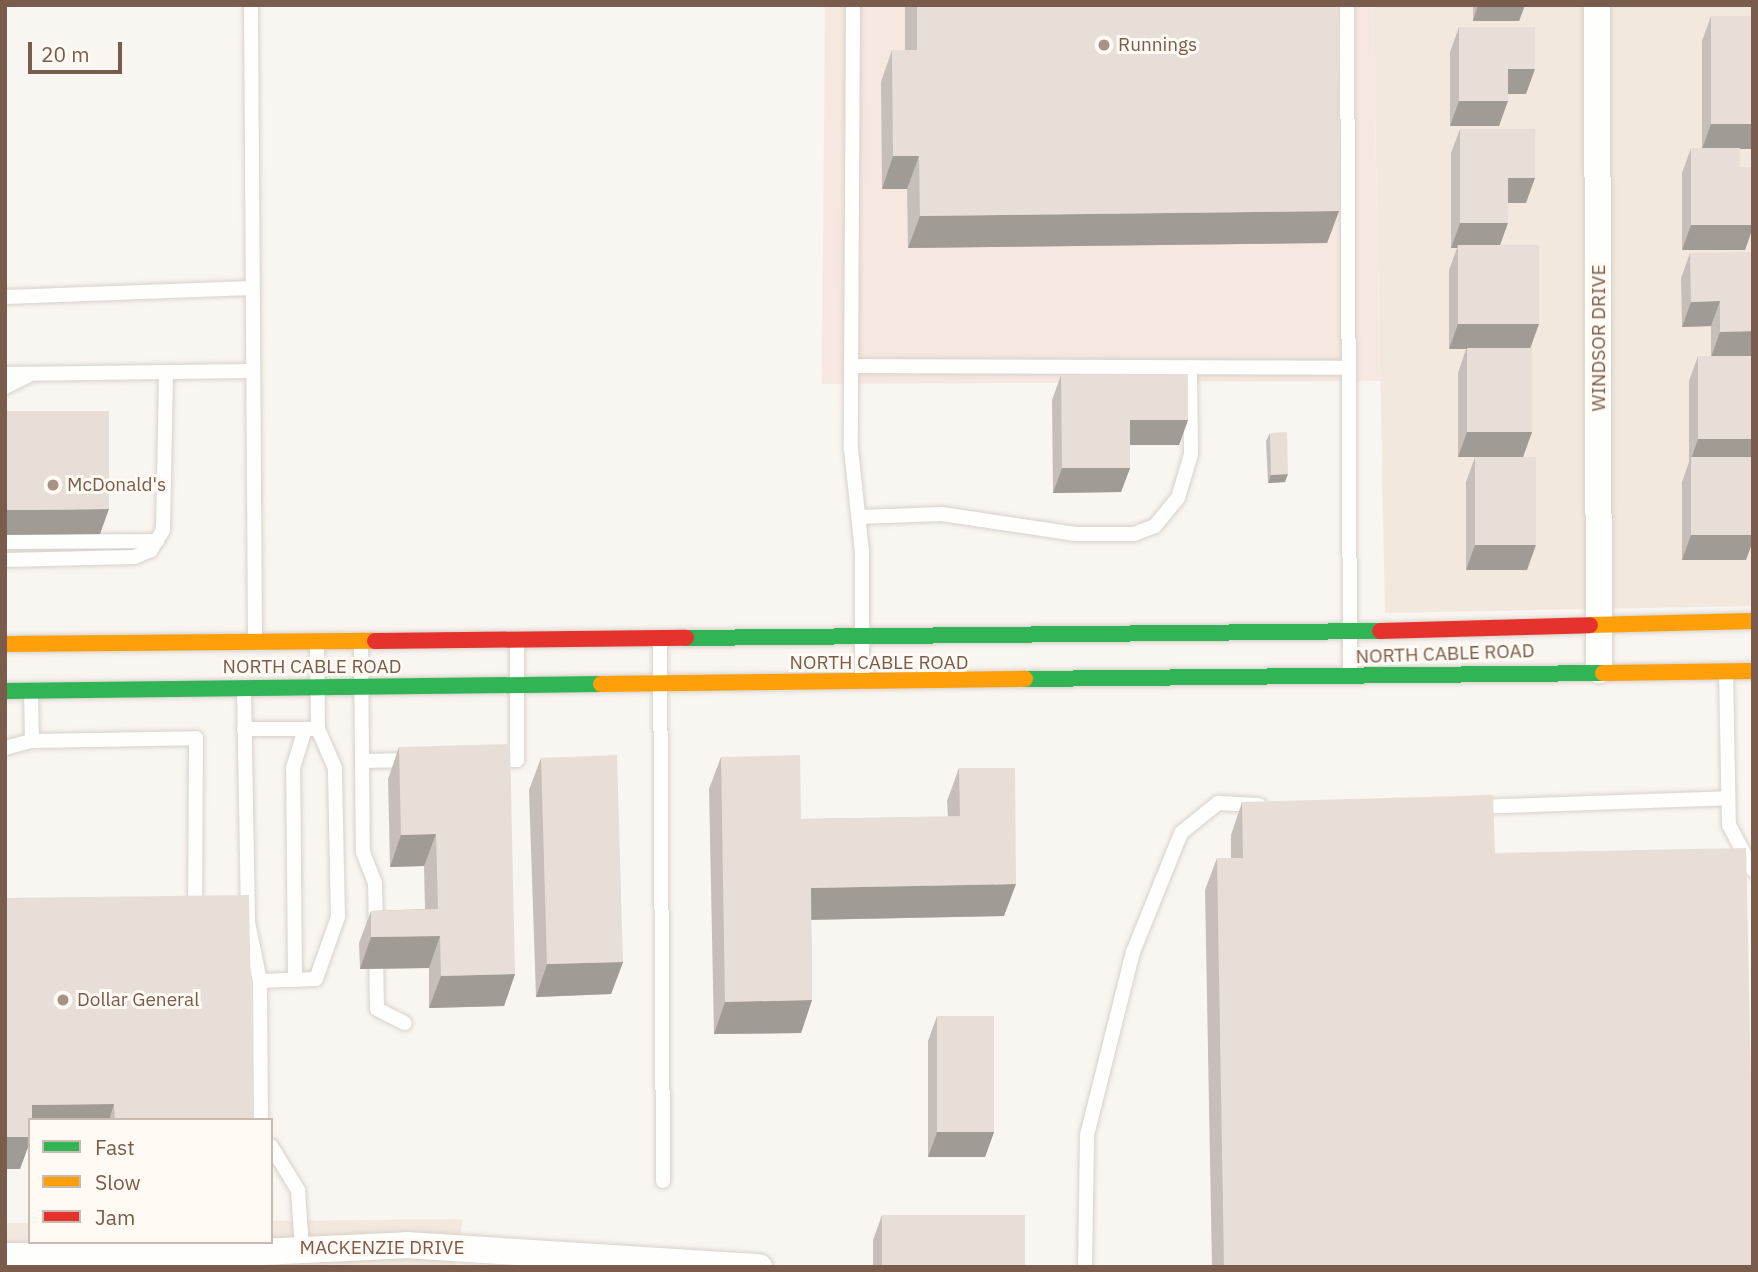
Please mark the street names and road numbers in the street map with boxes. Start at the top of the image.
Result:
street label: WINDSOR DRIVE [1588,264,1610,412]
street label: NORTH CABLE ROAD [1355,639,1535,669]
street label: NORTH CABLE ROAD [790,652,968,674]
street label: NORTH CABLE ROAD [223,656,401,678]
street label: MACKENZIE DRIVE [299,1237,465,1259]

